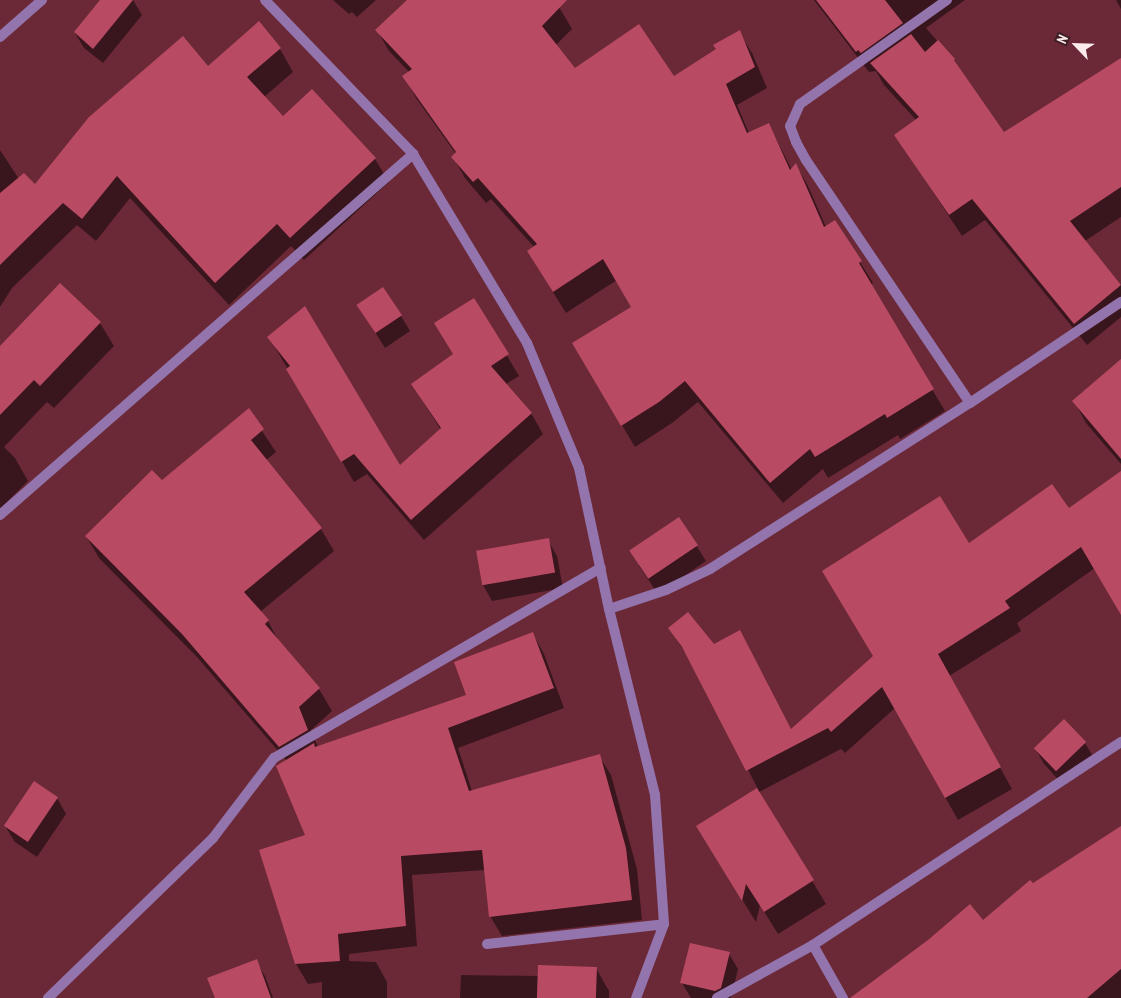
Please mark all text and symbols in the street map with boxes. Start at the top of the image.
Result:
north arrow [1051,20,1101,70]
text: N [1053,32,1072,46]

